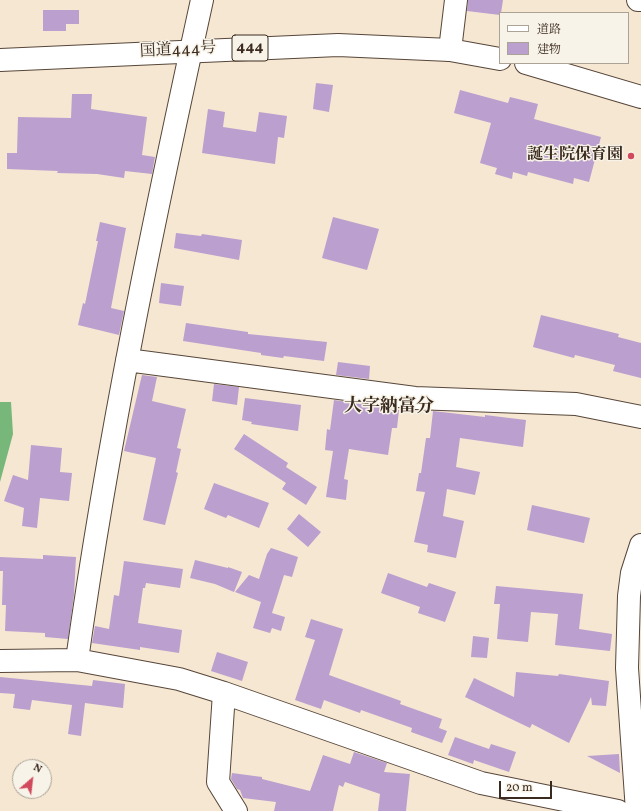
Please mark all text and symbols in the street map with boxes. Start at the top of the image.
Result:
legend [499,12,629,64]
text: 道路 [537,22,561,38]
road number: 444 [232,35,268,61]
street label: 国道444号 [139,39,217,63]
text: 建物 [537,42,561,58]
place label: 誕生院保育園 [527,146,623,166]
marker: 誕生院保育園 [626,151,636,161]
district label: 大字納富分 [344,397,434,419]
north arrow [12,759,52,799]
text: N [30,760,44,777]
scale bar [501,773,554,799]
text: 20 m [506,780,533,796]

